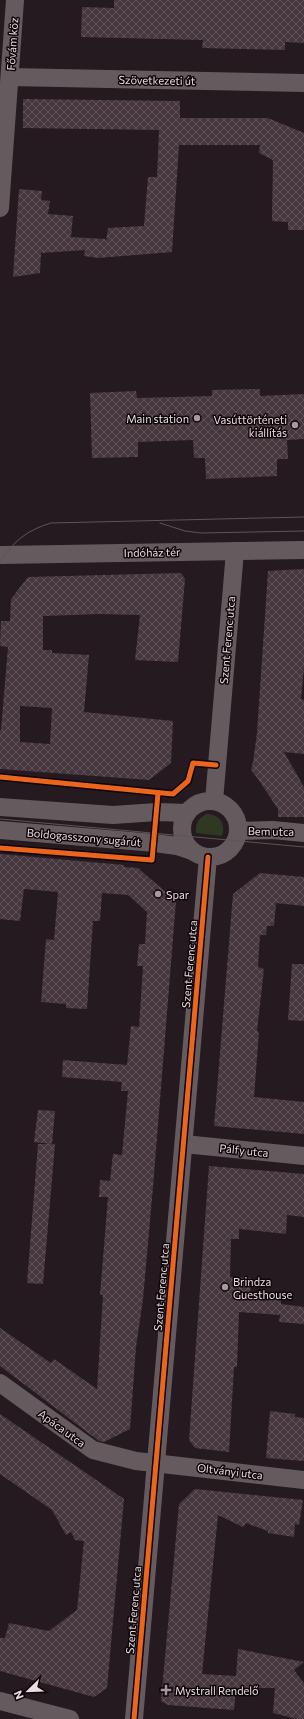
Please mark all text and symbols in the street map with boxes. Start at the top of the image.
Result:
street label: Fővám köz [4,17,20,71]
street label: Szövetkezeti út [119,73,196,87]
place label: Main station [126,412,189,425]
marker: Main station [192,413,202,423]
place label: Vasúttörténeti kiállítás [214,413,287,439]
marker: Vasúttörténeti kiállítás [290,420,300,430]
street label: Indóház tér [124,545,181,559]
street label: Szent Ferenc utca [217,596,237,684]
street label: Bem utca [248,824,294,838]
street label: Boldogasszony sugárút [26,826,142,849]
place label: Spar [166,888,190,901]
marker: Spar [153,889,163,899]
street label: Szent Ferenc utca [179,920,199,1008]
street label: Pálfy utca [219,1141,269,1159]
street label: Szent Ferenc utca [151,1243,171,1331]
place label: Brindza Guesthouse [233,1275,293,1301]
marker: Brindza Guesthouse [220,1282,230,1292]
street label: Apáca utca [36,1407,88,1449]
street label: Oltványi utca [196,1461,264,1481]
street label: Szent Ferenc utca [123,1566,143,1654]
north arrow [8,1671,48,1711]
marker: Mystrall Rendelő [160,1684,172,1696]
place label: Mystrall Rendelő [175,1684,259,1697]
text: N [11,1689,26,1701]

